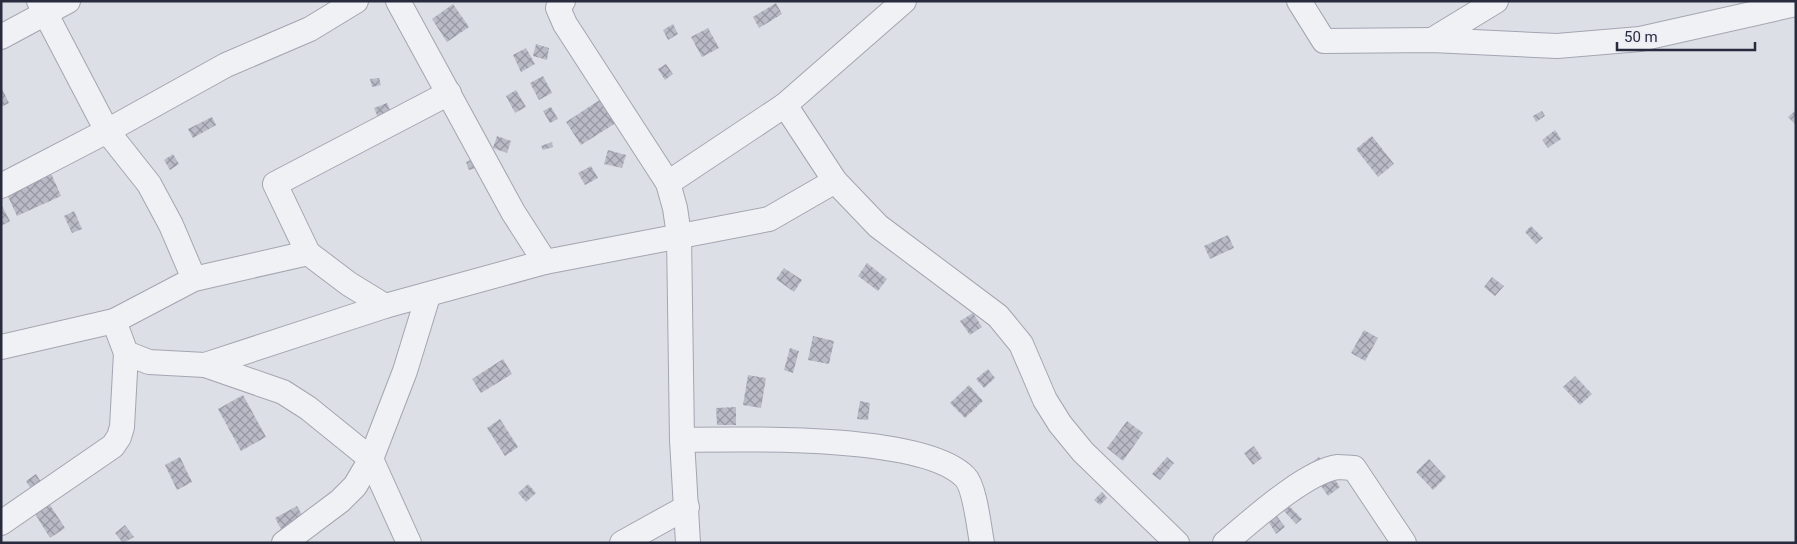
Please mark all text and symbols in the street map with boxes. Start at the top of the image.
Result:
scale bar [1617,20,1754,52]
text: 50 m [1624,28,1658,46]

